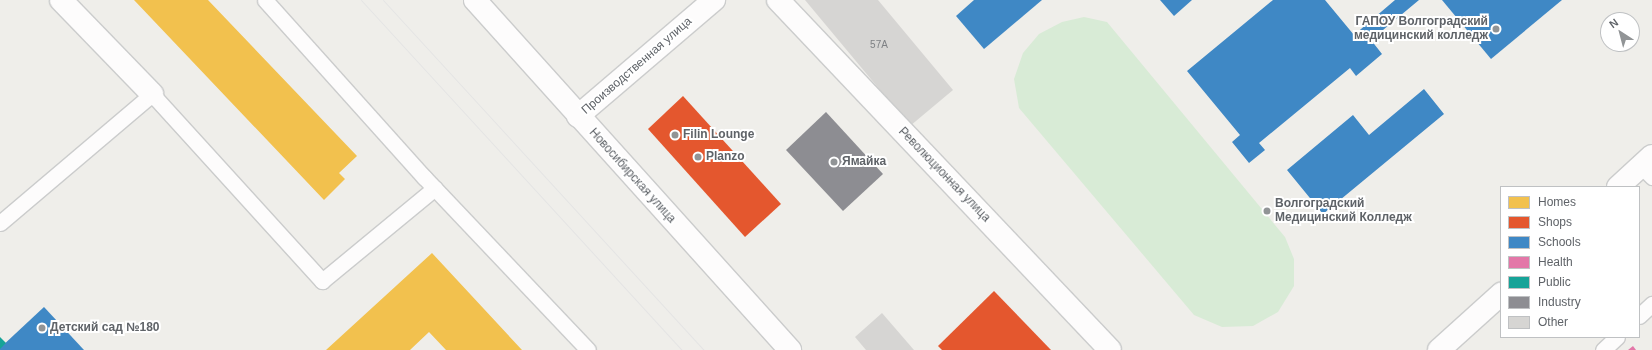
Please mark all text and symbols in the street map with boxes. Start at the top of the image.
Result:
north arrow [1600,12,1640,52]
street label: Производственная улица [579,14,695,118]
place label: ГАПОУ Волгоградский медицинский колледж [1354,15,1488,43]
text: N [1607,16,1620,30]
marker: ГАПОУ Волгоградский медицинский колледж [1491,24,1501,34]
house number: 57А [870,39,888,51]
street label: Революционная улица [895,125,993,225]
street label: Новосибирская улица [586,126,678,226]
place label: Filin Lounge [683,128,754,142]
marker: Filin Lounge [670,130,680,140]
place label: Planzo [706,150,745,164]
marker: Planzo [693,152,703,162]
place label: Ямайка [842,155,886,169]
marker: Ямайка [829,157,839,167]
legend [1500,186,1640,338]
text: Homes [1538,195,1576,209]
place label: Волгоградский Медицинский Колледж [1275,197,1412,225]
marker: Волгоградский Медицинский Колледж [1262,206,1272,216]
text: Shops [1538,215,1572,229]
text: Schools [1538,235,1581,249]
text: Health [1538,255,1573,269]
text: Public [1538,275,1571,289]
text: Industry [1538,295,1581,309]
text: Other [1538,315,1568,329]
place label: Детский сад №180 [50,321,160,335]
marker: Детский сад №180 [37,323,47,333]

